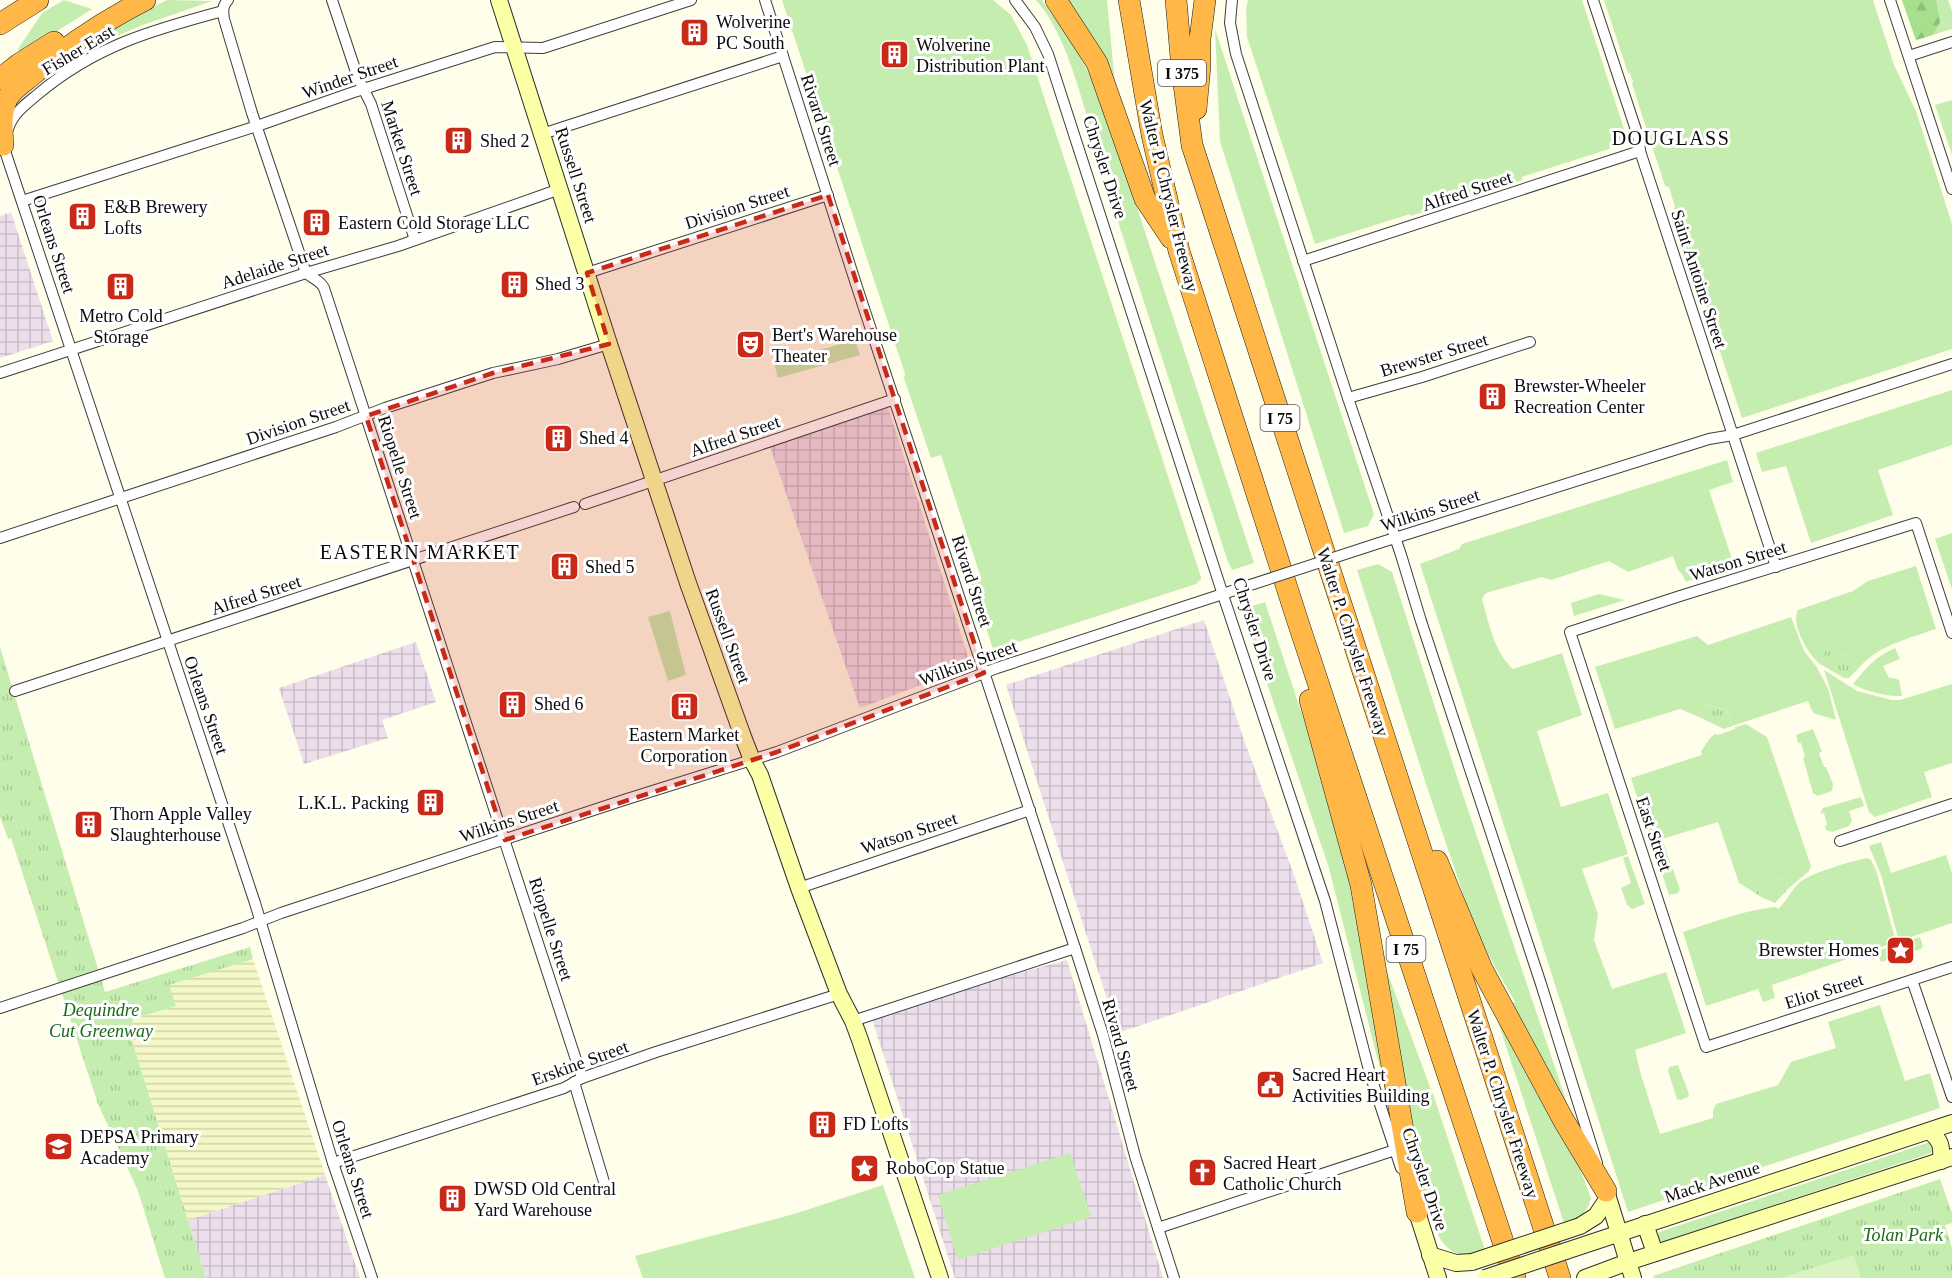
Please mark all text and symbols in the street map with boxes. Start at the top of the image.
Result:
place label: Wolverine PC South [716,12,791,53]
building icon: Wolverine PC South [679,16,711,48]
street label: Fisher East [38,21,118,79]
place label: Wolverine Distribution Plant [916,35,1045,76]
building icon: Wolverine Distribution Plant [879,39,911,71]
street label: Winder Street [300,51,400,103]
road number: I 375 [1158,60,1206,86]
street label: Rivard Street [797,72,845,168]
street label: Market Street [377,98,427,198]
street label: Walter P. Chrysler Freeway [1135,98,1203,294]
street label: Chrysler Drive [1079,113,1131,221]
building icon: Shed 2 [443,125,475,157]
street label: Russell Street [551,125,601,225]
district label: DOUGLASS [1612,127,1730,149]
place label: Shed 2 [480,131,530,151]
street label: Alfred Street [1419,167,1515,215]
street label: Division Street [682,181,792,233]
street label: Orleans Street [29,192,79,296]
place label: E&B Brewery Lofts [104,197,207,238]
building icon: E&B Brewery Lofts [67,201,99,233]
building icon: Eastern Cold Storage LLC [301,207,333,239]
street label: Saint Antoine Street [1667,207,1731,351]
place label: Eastern Cold Storage LLC [338,213,529,233]
street label: Adelaide Street [219,239,331,293]
building icon: Shed 3 [498,268,530,300]
building icon: Metro Cold Storage [105,271,137,303]
place label: Shed 3 [535,274,585,294]
place label: Metro Cold Storage [79,306,163,347]
place label: Bert's Warehouse Theater [772,325,897,366]
theatre icon: Bert's Warehouse Theater [735,329,767,361]
street label: Brewster Street [1378,329,1490,381]
place label: Brewster-Wheeler Recreation Center [1514,376,1646,417]
building icon: Brewster-Wheeler Recreation Center [1477,380,1509,412]
street label: Division Street [243,395,353,449]
road number: I 75 [1260,405,1300,431]
street label: Alfred Street [688,411,782,461]
street label: Riopelle Street [374,413,426,521]
building icon: Shed 4 [542,422,574,454]
place label: Shed 4 [579,428,629,448]
street label: Wilkins Street [1378,485,1482,535]
street label: Rivard Street [948,533,996,629]
street label: Watson Street [1687,537,1789,585]
district label: EASTERN MARKET [320,541,520,563]
street label: Walter P. Chrysler Freeway [1313,545,1393,739]
building icon: Shed 5 [548,551,580,583]
place label: Shed 5 [585,557,635,577]
street label: Alfred Street [208,571,304,619]
street label: Chrysler Drive [1229,575,1281,683]
street label: Russell Street [702,586,754,686]
street label: Wilkins Street [916,636,1020,690]
street label: Orleans Street [180,653,232,757]
building icon: Shed 6 [497,688,529,720]
building icon: Eastern Market Corporation [668,690,700,722]
place label: Shed 6 [534,694,584,714]
place label: Eastern Market Corporation [629,725,739,766]
building icon: L.K.L. Packing [414,787,446,819]
place label: L.K.L. Packing [298,793,409,813]
street label: East Street [1632,794,1676,874]
street label: Wilkins Street [457,796,561,846]
place label: Thorn Apple Valley Slaughterhouse [110,804,252,845]
building icon: Thorn Apple Valley Slaughterhouse [73,808,105,840]
street label: Watson Street [858,808,960,858]
street label: Riopelle Street [525,875,577,983]
place icon: Brewster Homes [1884,934,1916,966]
road number: I 75 [1386,936,1426,962]
place label: Brewster Homes [1759,940,1879,960]
street label: Eliot Street [1782,969,1866,1013]
street label: Rivard Street [1098,996,1144,1094]
park label: Dequindre Cut Greenway [49,1000,153,1041]
street label: Walter P. Chrysler Freeway [1463,1007,1543,1201]
street label: Erskine Street [529,1036,631,1090]
place label: Sacred Heart Activities Building [1292,1065,1430,1106]
public building icon: Sacred Heart Activities Building [1255,1069,1287,1101]
building icon: FD Lofts [806,1108,838,1140]
place label: FD Lofts [843,1114,909,1134]
street label: Orleans Street [328,1117,378,1221]
street label: Chrysler Drive [1398,1125,1452,1233]
place label: DEPSA Primary Academy [80,1127,199,1168]
school or university icon: DEPSA Primary Academy [43,1131,75,1163]
place icon: RoboCop Statue [849,1152,881,1184]
place label: Sacred Heart Catholic Church [1223,1153,1341,1194]
church icon: Sacred Heart Catholic Church [1186,1157,1218,1189]
street label: Mack Avenue [1662,1157,1762,1207]
place label: RoboCop Statue [886,1158,1005,1178]
place label: DWSD Old Central Yard Warehouse [474,1179,616,1220]
building icon: DWSD Old Central Yard Warehouse [437,1183,469,1215]
park label: Tolan Park [1863,1225,1944,1245]

